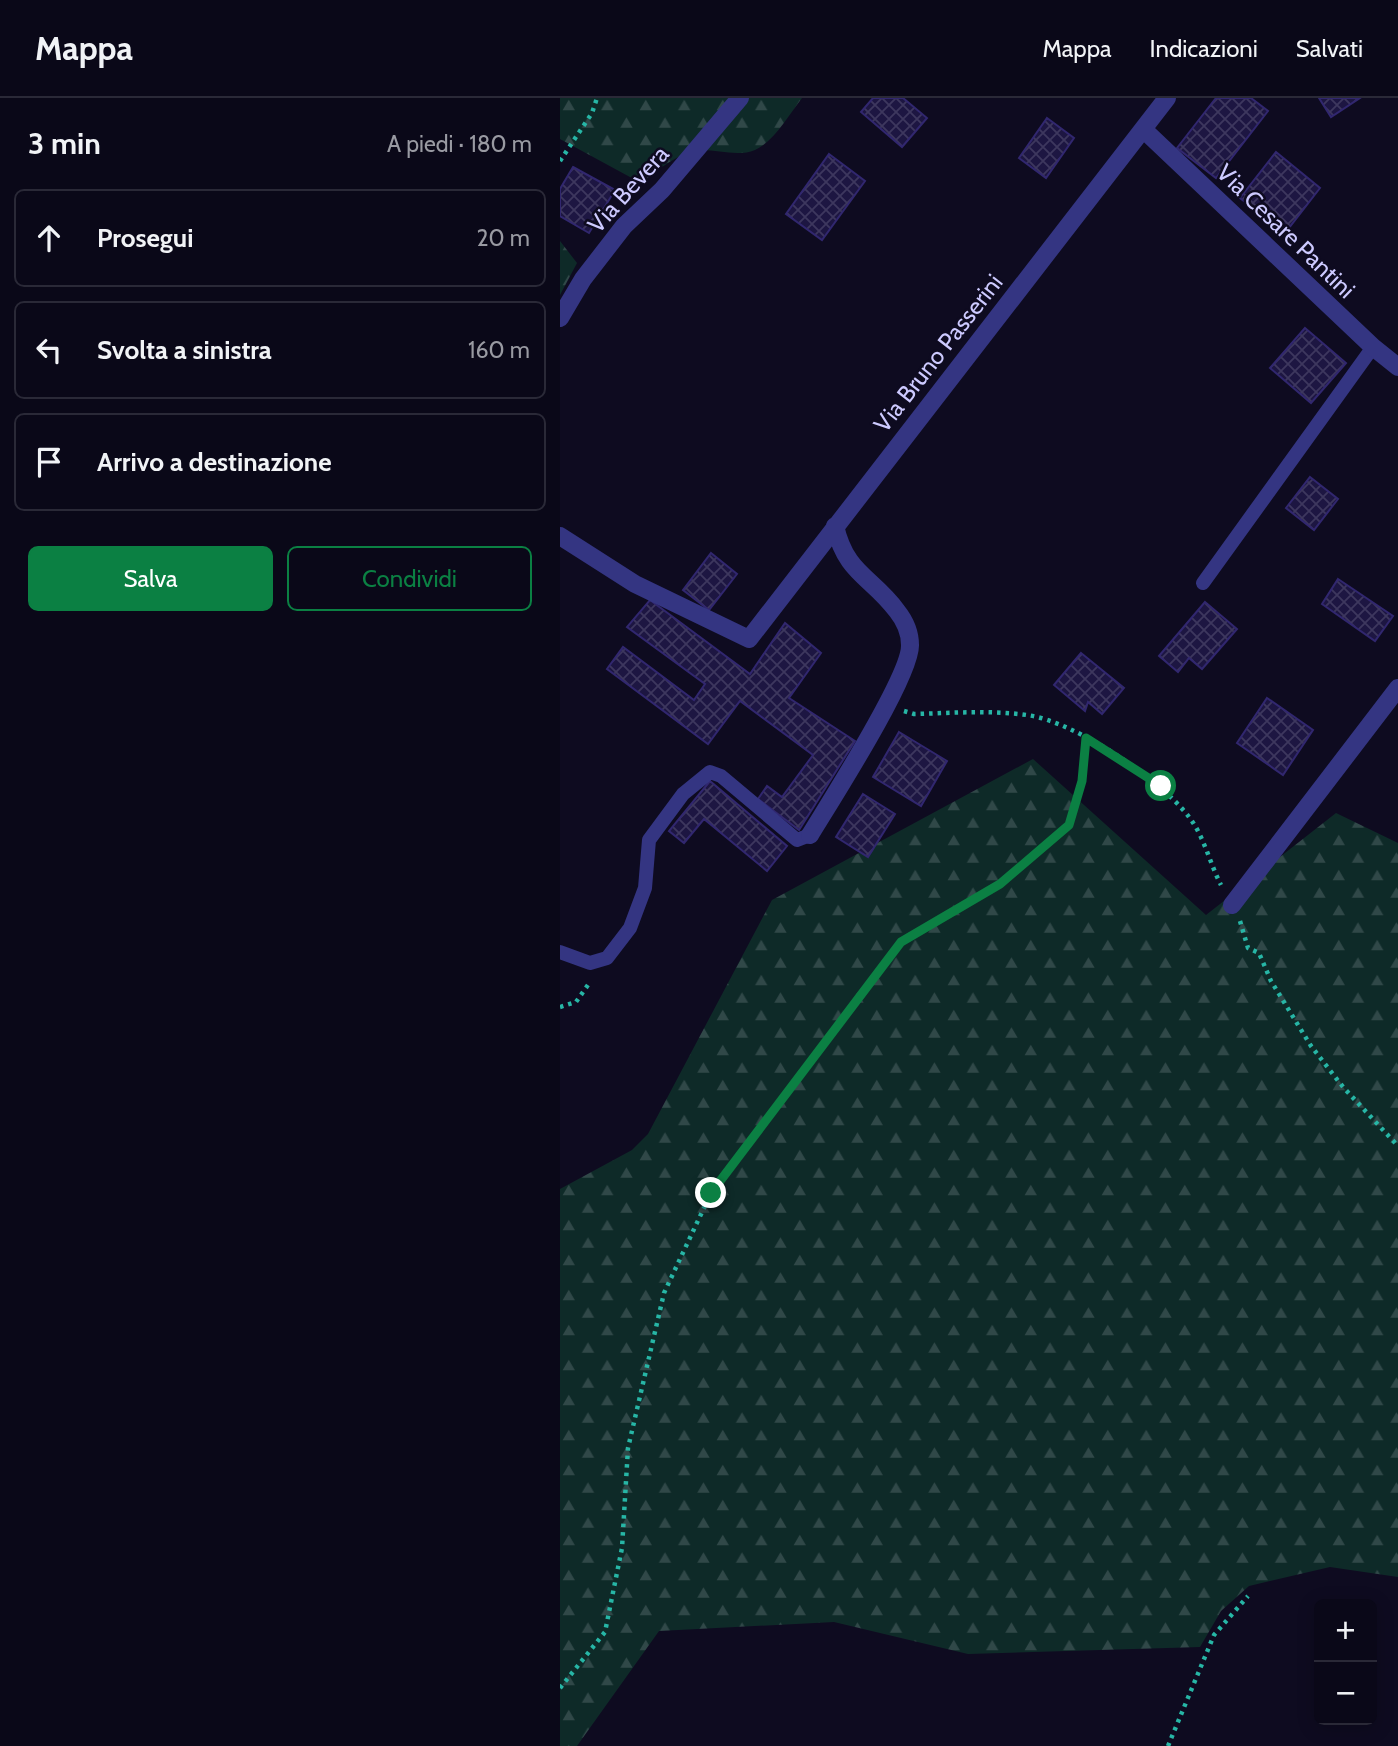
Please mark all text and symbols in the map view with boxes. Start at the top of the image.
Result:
text: Mappa [35,28,133,68]
text: Mappa [1042,34,1112,63]
text: Indicazioni [1150,34,1258,63]
text: Salvati [1296,34,1363,63]
text: 3 min [28,125,101,162]
text: A piedi · 180 m [387,130,532,158]
street label: Via Bevera [581,139,675,238]
street label: Via Cesare Pantini [1211,158,1361,304]
icon: ahead [30,219,68,257]
text: Prosegui [97,222,193,254]
text: 20 m [477,224,530,252]
street label: Via Bruno Passerini [867,268,1009,438]
icon: left [30,331,68,369]
text: Svolta a sinistra [97,334,272,366]
text: 160 m [468,336,530,364]
icon: arrive [30,443,68,481]
text: Arrivo a destinazione [97,446,332,478]
button: Salva [28,546,273,611]
button: Condividi [287,546,532,611]
route start [1145,770,1176,801]
route end [695,1177,726,1208]
map controls [1314,1599,1377,1725]
button: + [1314,1599,1377,1662]
button: − [1314,1662,1377,1725]

